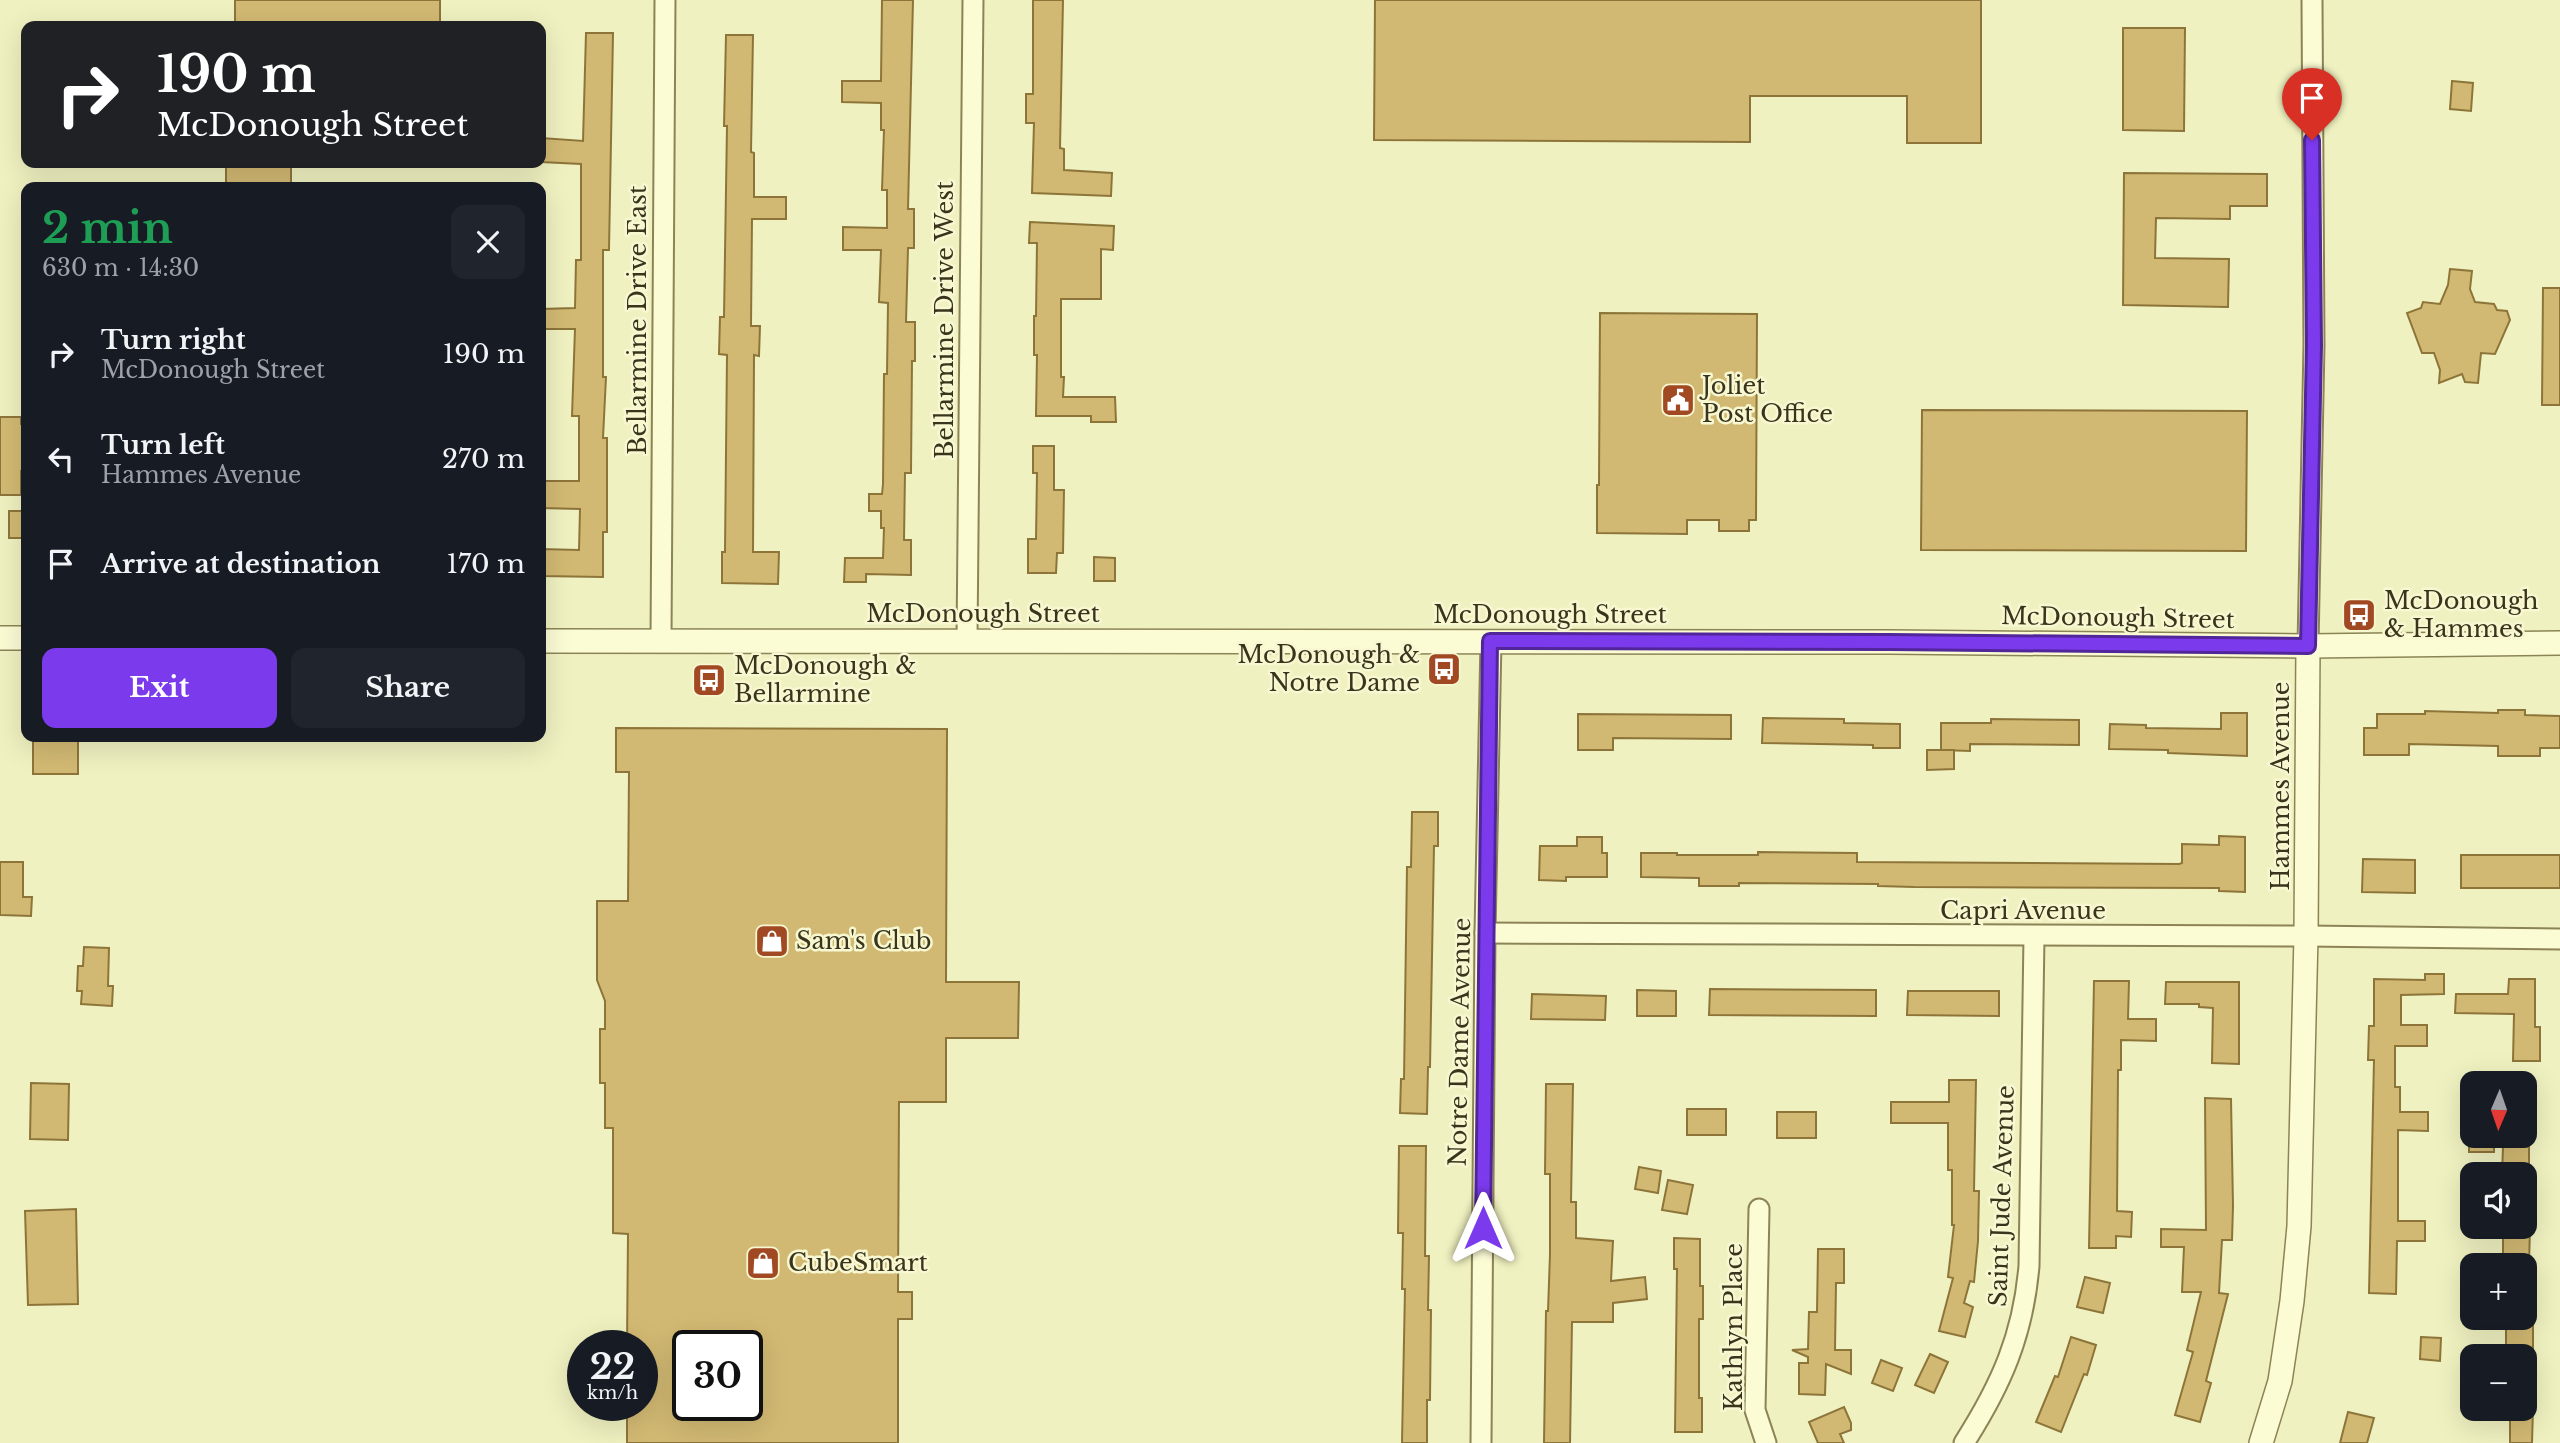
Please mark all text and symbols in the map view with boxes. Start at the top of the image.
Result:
text: 190 m [157,44,316,105]
icon: right [42,49,133,140]
pin [2282,68,2342,140]
icon: arrive [2293,79,2331,117]
text: McDonough Street [157,105,469,145]
street label: Bellarmine Drive West [930,181,959,459]
street label: Bellarmine Drive East [623,185,652,455]
text: 2 min [42,202,173,254]
button: close [451,205,525,279]
text: 630 m · 14:30 [42,254,199,282]
text: Turn right [101,324,246,356]
icon: right [42,335,80,373]
text: 190 m [443,338,525,370]
text: McDonough Street [101,356,325,384]
place label: Joliet Post Office [1699,371,1833,428]
public building icon: Joliet Post Office [1659,381,1697,419]
text: Turn left [101,429,225,461]
icon: left [42,440,80,478]
text: 270 m [442,443,525,475]
text: Hammes Avenue [101,461,301,489]
icon: arrive [42,545,80,583]
text: Arrive at destination [101,548,381,580]
text: 170 m [446,548,525,580]
place label: McDonough & Hammes [2384,586,2539,643]
bus stop icon: McDonough & Hammes [2340,596,2378,634]
street label: McDonough Street [866,599,1100,628]
street label: McDonough Street [1433,600,1667,629]
street label: McDonough Street [2001,601,2235,634]
place label: McDonough & Notre Dame [1238,640,1420,697]
button: Exit [42,648,277,728]
button: Share [291,648,525,728]
bus stop icon: McDonough & Notre Dame [1425,650,1463,688]
place label: McDonough & Bellarmine [734,651,917,708]
bus stop icon: McDonough & Bellarmine [690,661,728,699]
street label: Hammes Avenue [2266,682,2295,890]
street label: Capri Avenue [1940,896,2106,925]
street label: Notre Dame Avenue [1443,917,1476,1167]
shop icon: Sam's Club [753,922,791,960]
place label: Sam's Club [796,926,931,955]
north arrow [2460,1071,2538,1148]
map controls [2460,1071,2537,1421]
street label: Saint Jude Avenue [1983,1085,2020,1307]
button: sound [2460,1162,2537,1239]
position arrow [1446,1191,1520,1265]
street label: Kathlyn Place [1719,1243,1748,1411]
shop icon: CubeSmart [744,1244,782,1282]
place label: CubeSmart [788,1248,928,1277]
button: + [2460,1253,2537,1330]
speed limit sign: 30 [672,1330,763,1421]
button: − [2460,1344,2537,1421]
text: 22 [590,1345,635,1388]
text: km/h [587,1382,638,1404]

